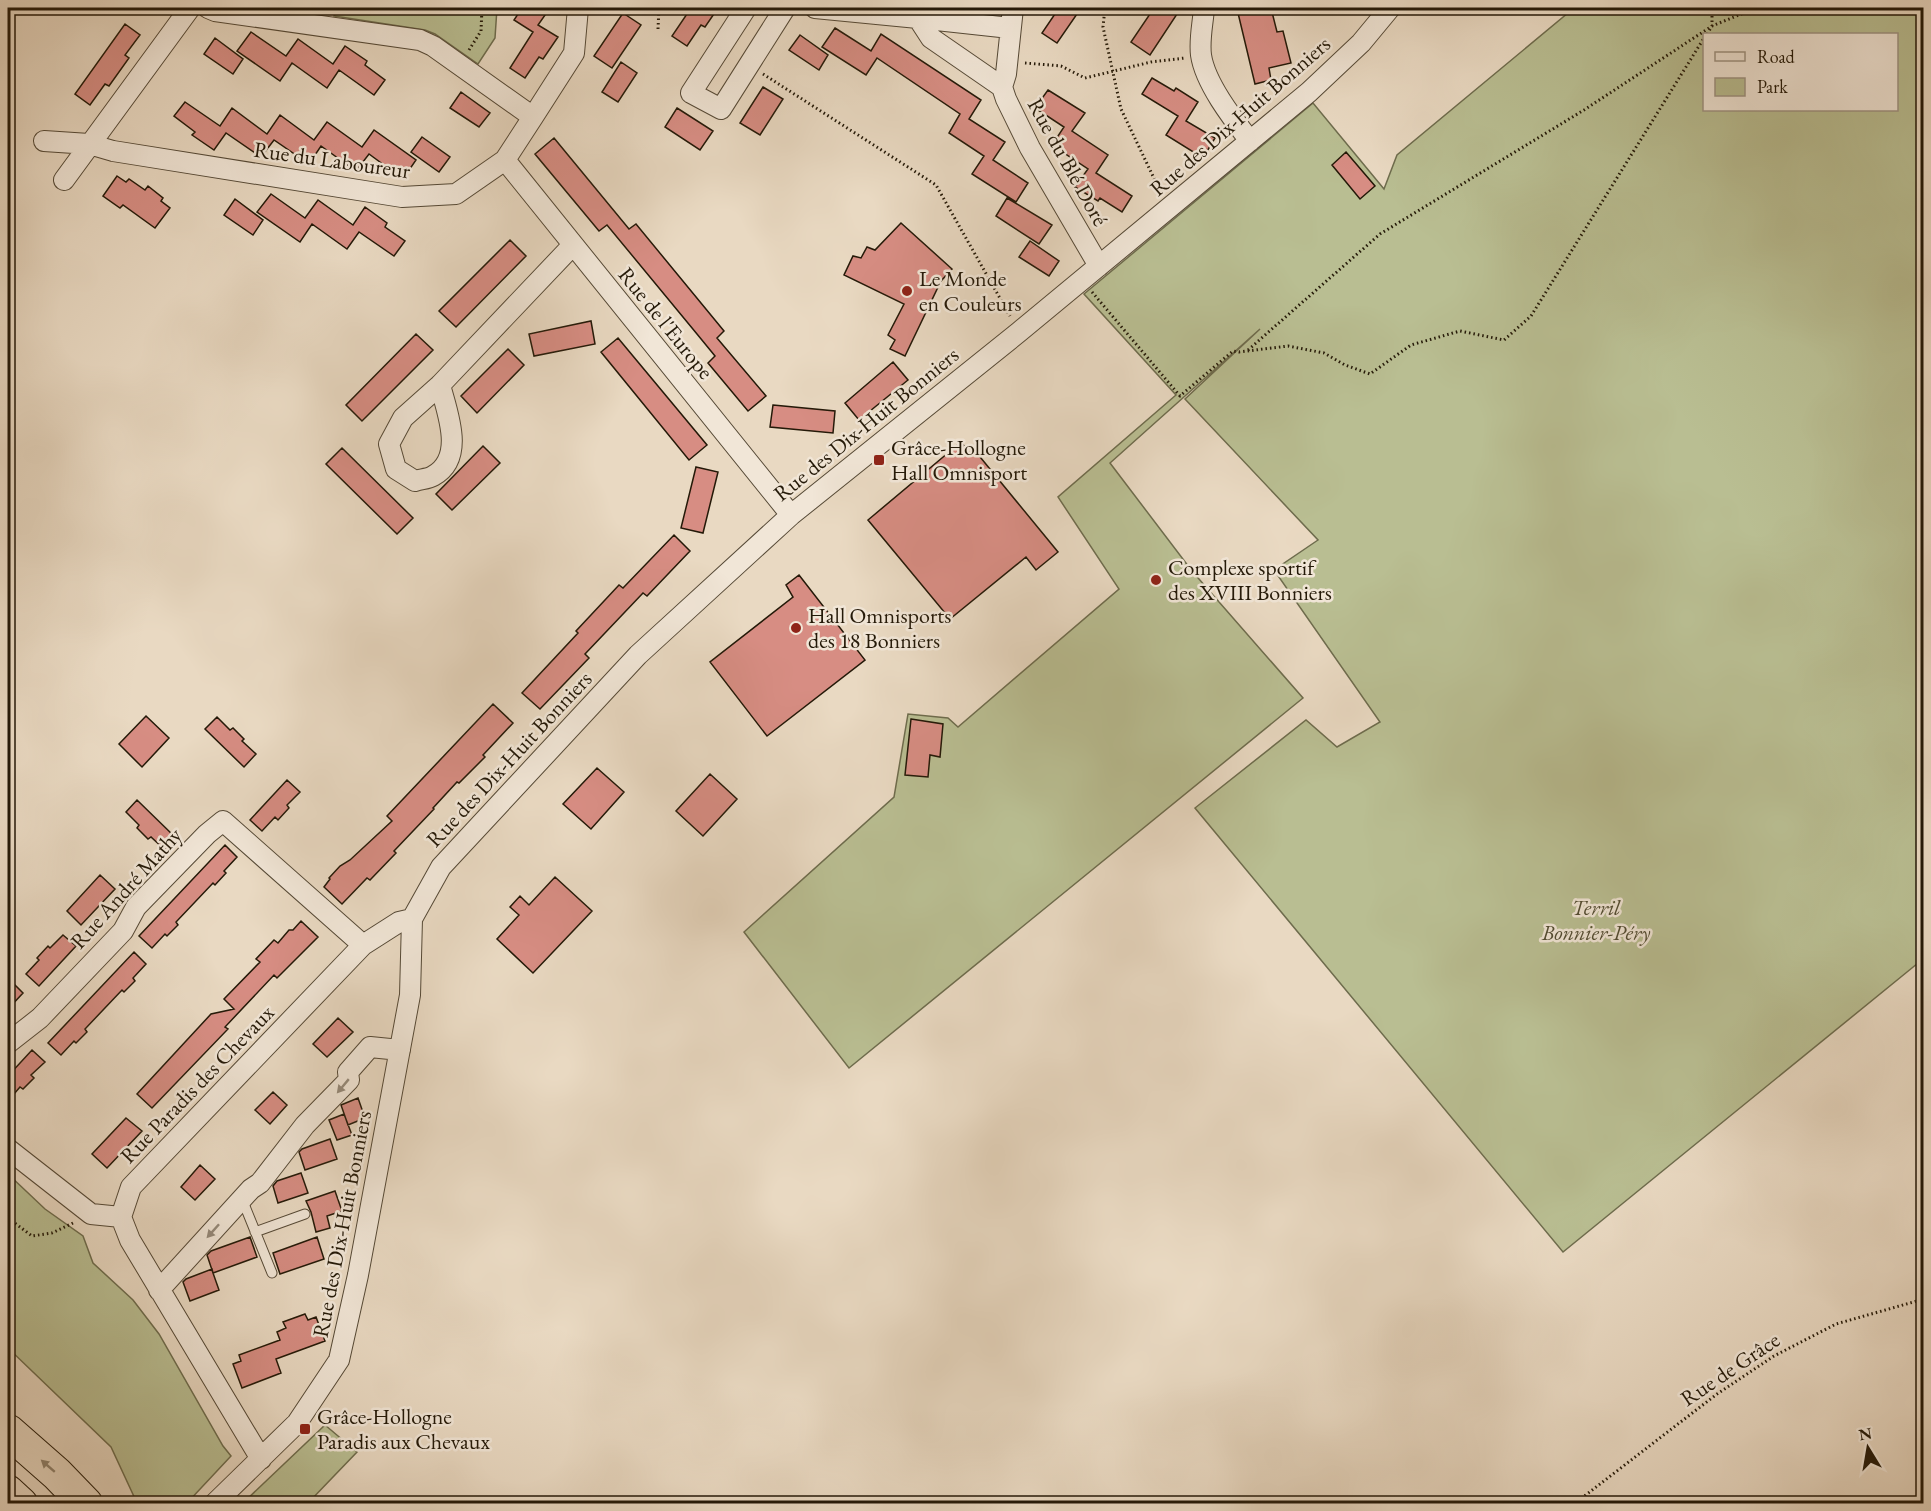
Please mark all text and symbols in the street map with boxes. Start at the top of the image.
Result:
street label: Rue des Dix-Huit Bonniers [1143,29,1337,203]
legend [1703,33,1898,111]
text: Road [1757,45,1796,68]
text: Park [1757,75,1788,98]
street label: Rue du Blé Doré [1021,93,1115,231]
street label: Rue du Laboureur [252,135,413,185]
street label: Rue de l'Europe [612,261,720,385]
place label: Le Monde en Couleurs [919,264,1022,318]
marker: Le Monde en Couleurs [900,284,914,298]
street label: Rue des Dix-Huit Bonniers [767,340,965,508]
place label: Grâce-Hollogne Hall Omnisport [891,433,1027,487]
marker: Grâce-Hollogne Hall Omnisport [872,453,886,467]
place label: Complexe sportif des XVIII Bonniers [1168,553,1332,607]
marker: Complexe sportif des XVIII Bonniers [1149,573,1163,587]
place label: Hall Omnisports des 18 Bonniers [808,601,951,655]
marker: Hall Omnisports des 18 Bonniers [789,621,803,635]
street label: Rue des Dix-Huit Bonniers [420,665,598,853]
street label: Rue André Mathy [64,821,188,955]
park label: Terril Bonnier-Péry [1541,893,1650,947]
street label: Rue Paradis des Chevaux [114,998,281,1170]
one-way arrow [336,1078,349,1094]
street label: Rue des Dix-Huit Bonniers [306,1108,378,1340]
one-way arrow [206,1223,220,1238]
street label: Rue de Grâce [1675,1325,1786,1413]
place label: Grâce-Hollogne Paradis aux Chevaux [317,1402,490,1456]
north arrow [1838,1418,1898,1478]
marker: Grâce-Hollogne Paradis aux Chevaux [298,1422,312,1436]
text: N [1857,1422,1874,1445]
one-way arrow [41,1460,56,1473]

